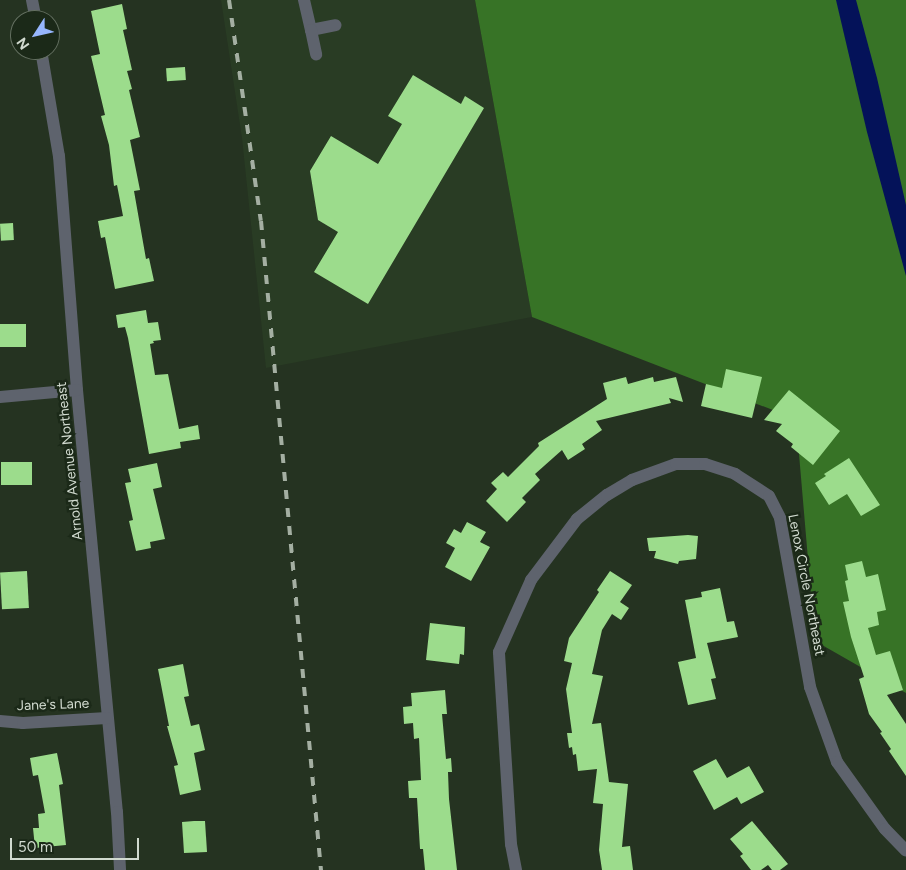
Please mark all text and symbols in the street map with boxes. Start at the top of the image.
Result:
north arrow [10,10,60,60]
text: N [13,34,33,53]
street label: Arnold Avenue Northeast [53,381,87,541]
street label: Lenox Circle Northeast [784,513,828,657]
street label: Jane's Lane [16,695,90,715]
scale bar [12,828,141,860]
text: 50 m [18,838,53,856]

